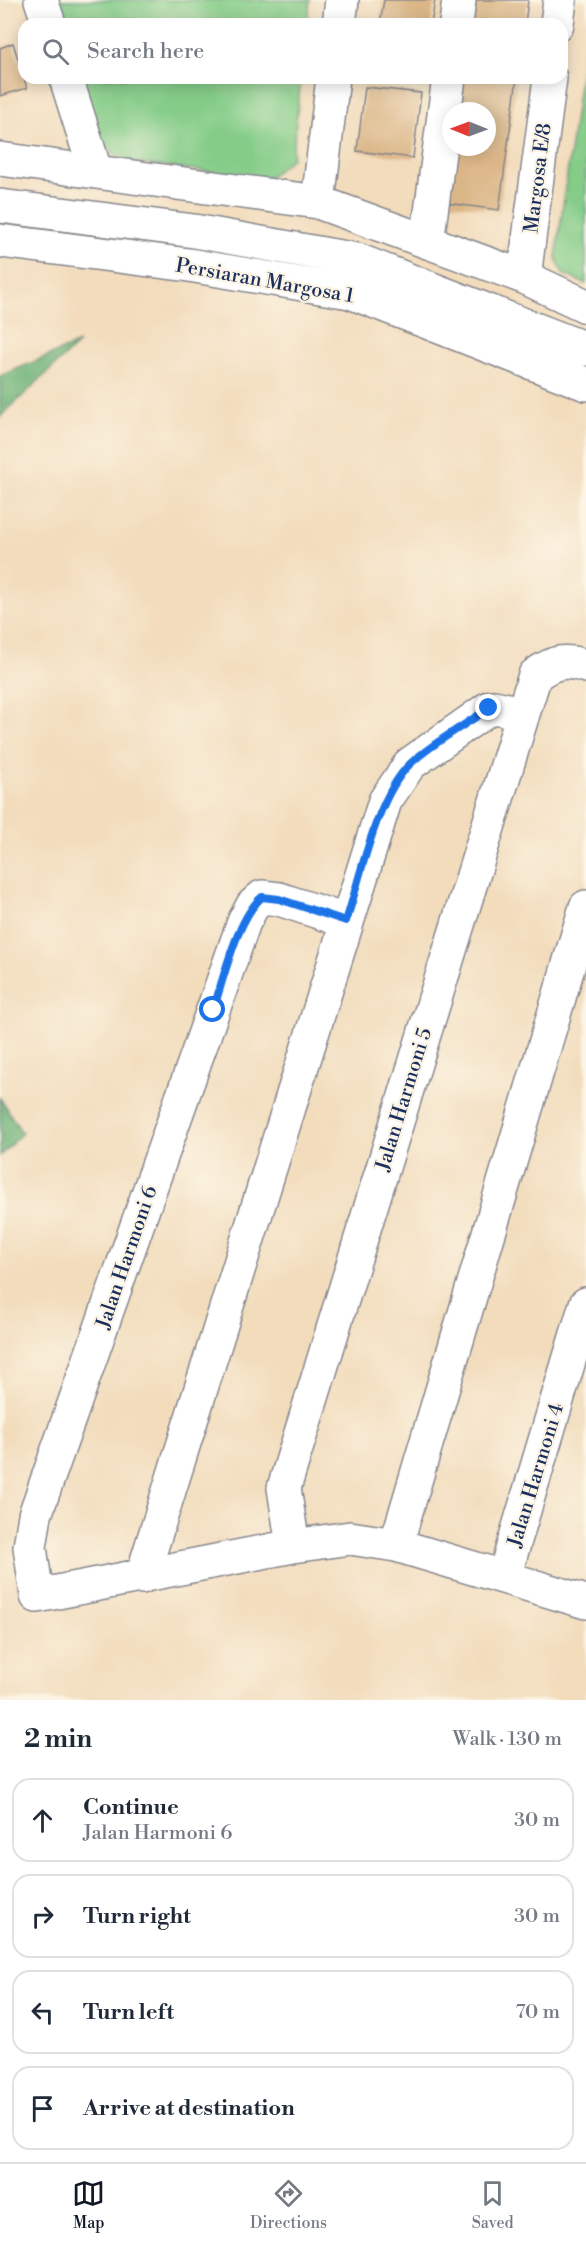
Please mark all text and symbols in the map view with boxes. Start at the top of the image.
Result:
search box [18,18,568,84]
icon: search [39,35,72,68]
text: Search here [87,38,204,65]
north arrow [442,102,496,156]
street label: Margosa E/8 [519,122,558,235]
street label: Persiaran Margosa 1 [174,253,356,310]
route end [475,694,501,720]
route start [199,996,225,1022]
street label: Jalan Harmoni 5 [371,1025,438,1175]
street label: Jalan Harmoni 6 [91,1183,164,1333]
street label: Jalan Harmoni 4 [502,1400,570,1551]
text: 2 min [24,1723,92,1755]
text: Walk · 130 m [453,1727,562,1752]
text: Continue [83,1794,179,1821]
icon: ahead [26,1804,59,1837]
text: 30 m [514,1808,560,1833]
text: Jalan Harmoni 6 [83,1821,232,1846]
icon: right [26,1900,59,1933]
text: Turn right [83,1903,191,1930]
text: 30 m [514,1904,560,1929]
icon: left [26,1996,59,2029]
text: Turn left [83,1999,174,2026]
text: 70 m [516,2000,560,2025]
icon: arrive [26,2092,59,2125]
text: Arrive at destination [83,2095,295,2122]
tab: Map [72,2177,105,2233]
tab: Directions [250,2177,327,2233]
tab: Saved [472,2177,514,2233]

